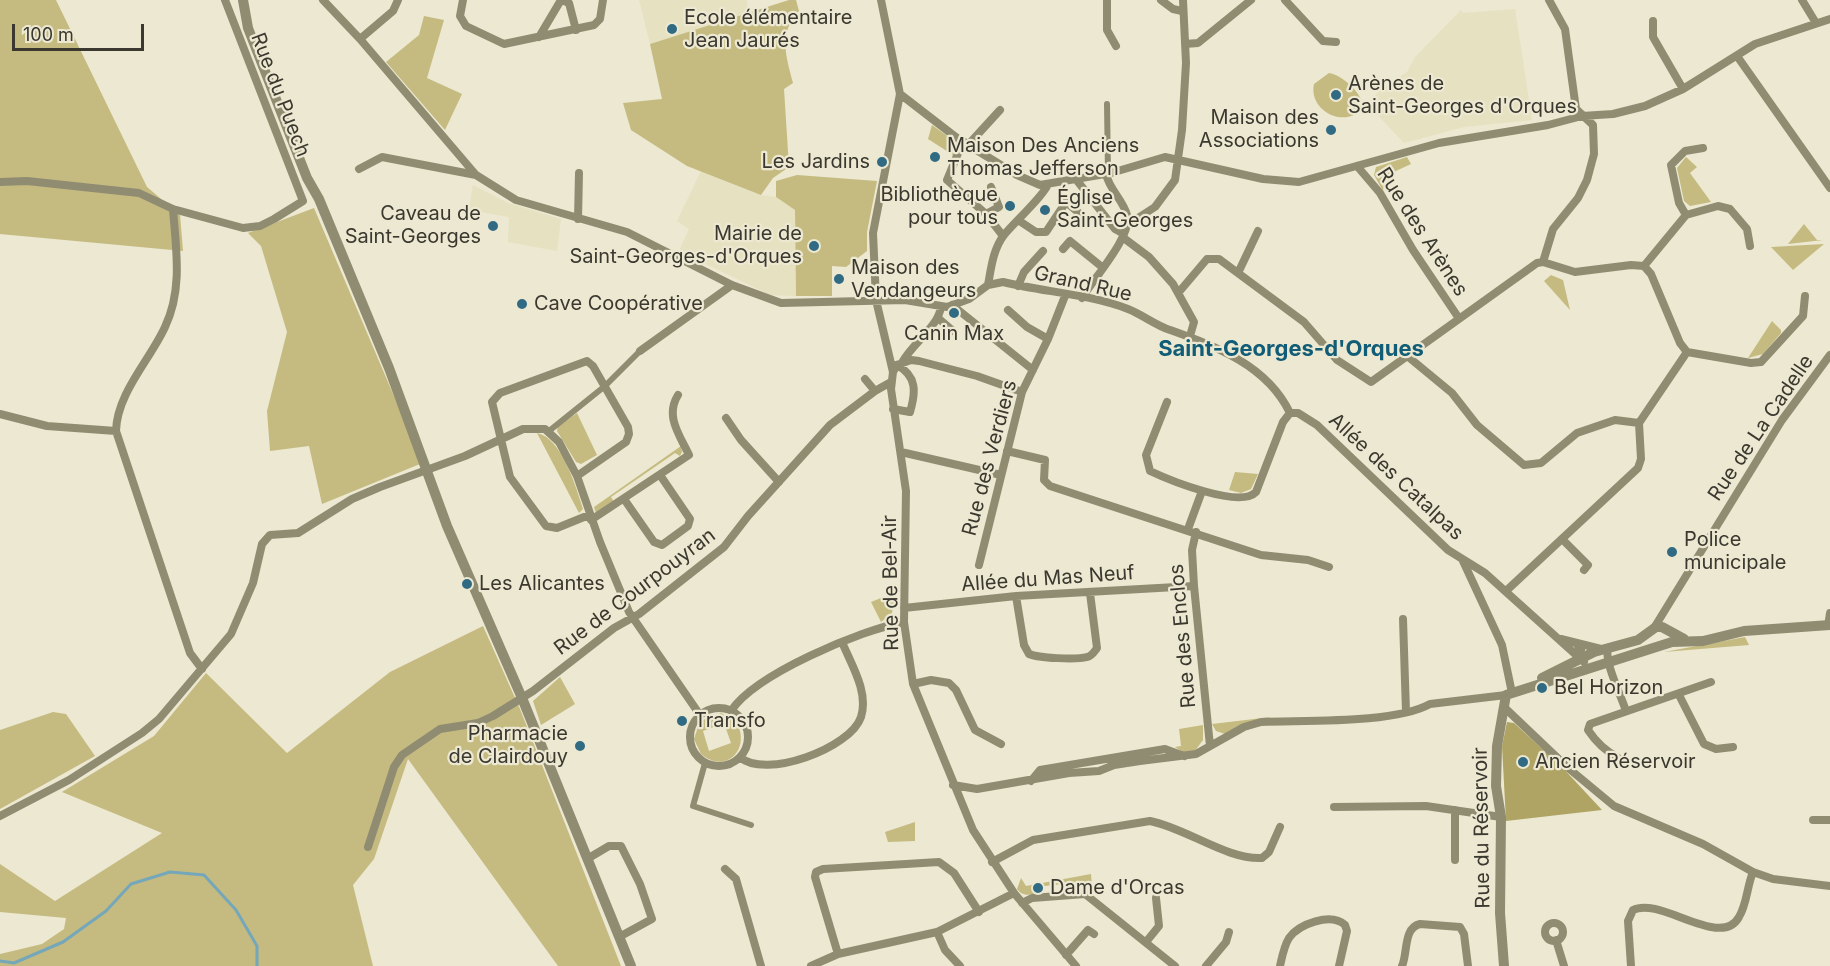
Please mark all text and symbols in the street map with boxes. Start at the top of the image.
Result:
place label: Ecole élémentaire Jean Jaurés [684,6,852,53]
scale bar [15,12,147,50]
marker: Ecole élémentaire Jean Jaurés [665,22,679,36]
text: 100 m [23,24,74,45]
street label: Rue du Puech [245,29,315,161]
place label: Arènes de Saint-Georges d'Orques [1348,72,1577,119]
marker: Arènes de Saint-Georges d'Orques [1329,88,1343,102]
place label: Maison des Associations [1199,106,1319,153]
marker: Maison des Associations [1324,123,1338,137]
place label: Maison Des Anciens Thomas Jefferson [947,134,1139,181]
place label: Les Jardins [762,150,870,174]
marker: Maison Des Anciens Thomas Jefferson [928,150,942,164]
marker: Les Jardins [875,155,889,169]
street label: Rue des Arènes [1371,163,1473,301]
place label: Bibliothèque pour tous [880,183,998,230]
place label: Église Saint-Georges [1057,186,1193,233]
marker: Bibliothèque pour tous [1003,199,1017,213]
place label: Caveau de Saint-Georges [345,202,481,249]
marker: Église Saint-Georges [1038,203,1052,217]
marker: Caveau de Saint-Georges [486,219,500,233]
place label: Mairie de Saint-Georges-d'Orques [569,222,802,269]
marker: Mairie de Saint-Georges-d'Orques [807,239,821,253]
place label: Maison des Vendangeurs [851,256,976,303]
street label: Grand Rue [1032,261,1134,307]
marker: Maison des Vendangeurs [832,272,846,286]
place label: Cave Coopérative [534,292,703,316]
marker: Cave Coopérative [515,297,529,311]
marker: Canin Max [947,306,961,320]
place label: Canin Max [904,322,1004,346]
district label: Saint-Georges-d'Orques [1158,336,1424,362]
street label: Rue de La Cadelle [1703,351,1819,505]
street label: Rue des Verdiers [958,377,1022,539]
street label: Allée des Catalpas [1324,408,1468,546]
street label: Rue de Bel-Air [878,515,904,651]
street label: Rue de Courpouyran [550,524,720,660]
place label: Police municipale [1684,528,1786,575]
marker: Police municipale [1665,545,1679,559]
street label: Allée du Mas Neuf [961,561,1135,597]
street label: Rue des Enclos [1165,563,1201,709]
place label: Les Alicantes [479,572,605,596]
marker: Les Alicantes [460,577,474,591]
place label: Bel Horizon [1554,676,1663,700]
marker: Bel Horizon [1535,681,1549,695]
place label: Transfo [694,709,766,733]
marker: Transfo [675,714,689,728]
place label: Pharmacie de Clairdouy [448,722,568,769]
marker: Pharmacie de Clairdouy [573,739,587,753]
street label: Rue du Réservoir [1469,747,1495,909]
place label: Ancien Réservoir [1535,750,1695,774]
marker: Ancien Réservoir [1516,755,1530,769]
place label: Dame d'Orcas [1050,876,1185,900]
marker: Dame d'Orcas [1031,881,1045,895]

